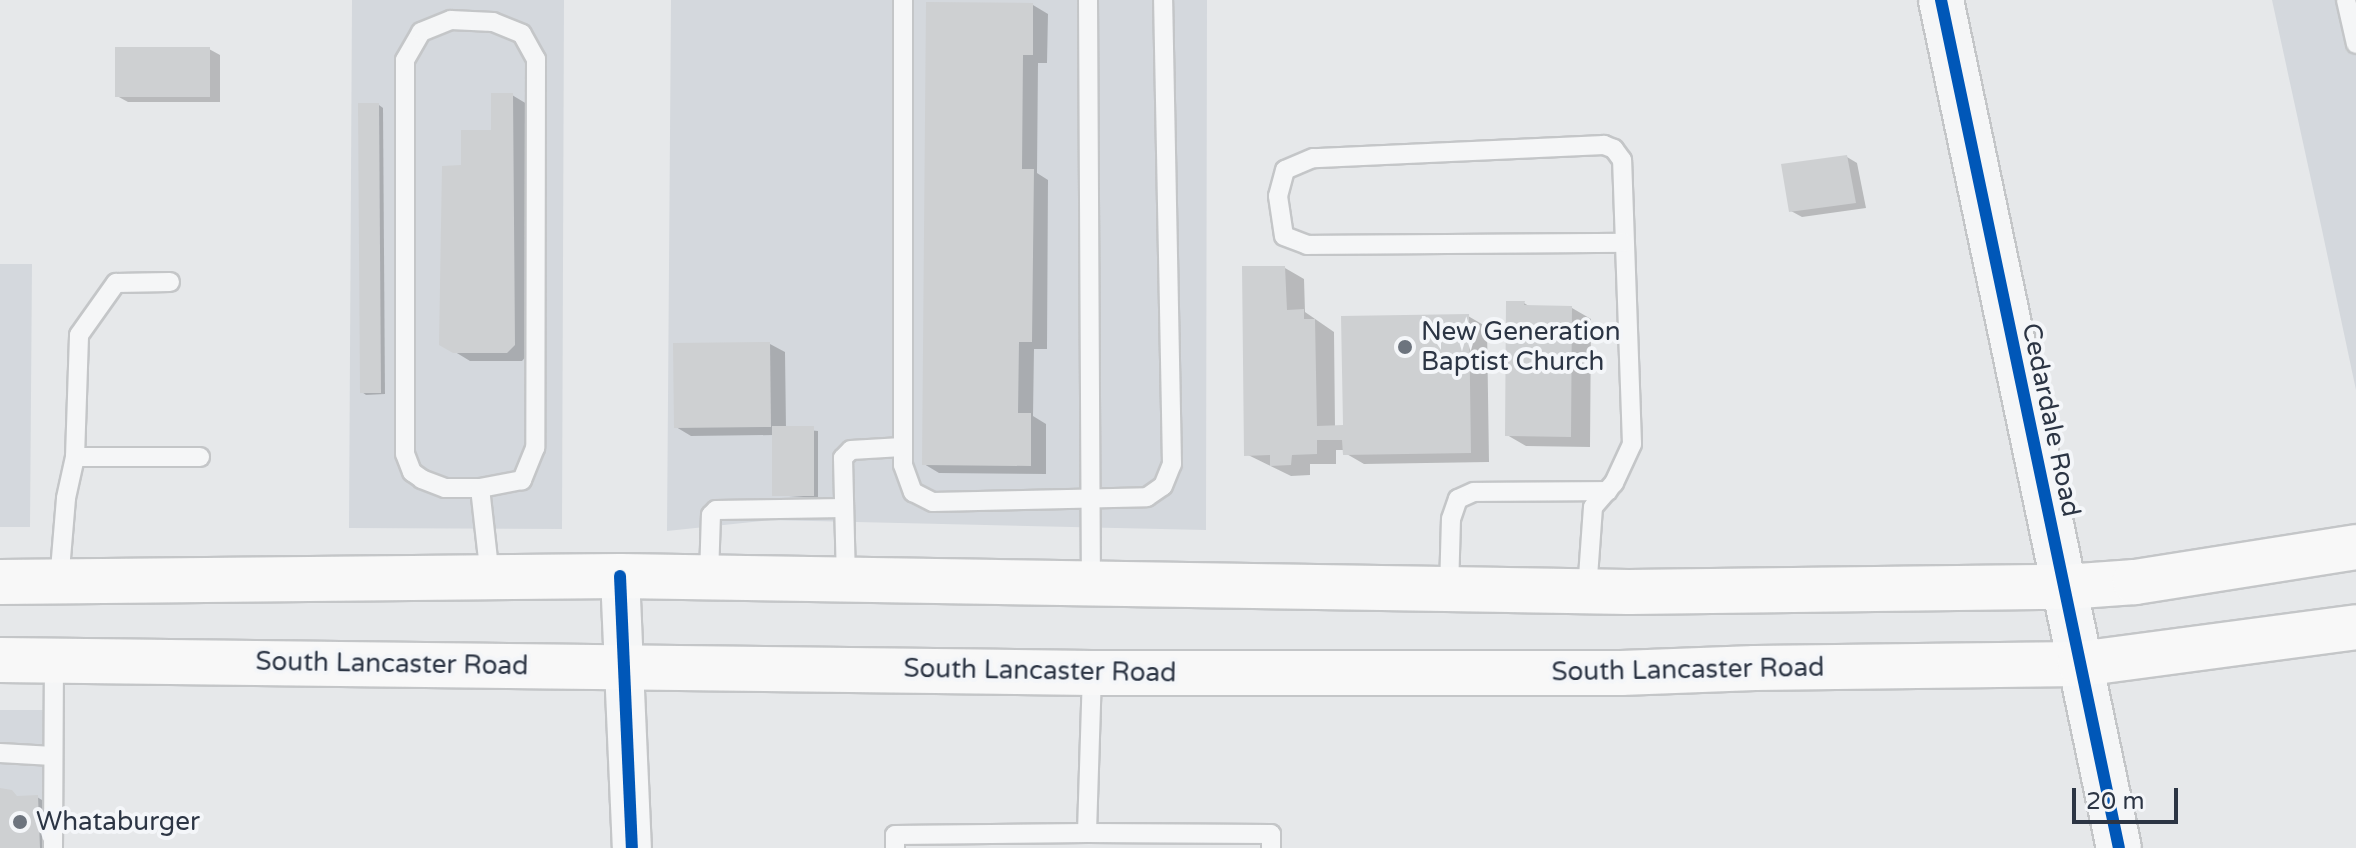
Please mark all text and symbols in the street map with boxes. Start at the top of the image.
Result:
place label: New Generation Baptist Church [1421,316,1621,378]
street label: Cedardale Road [2015,320,2087,520]
marker: New Generation Baptist Church [1396,338,1414,356]
street label: South Lancaster Road [255,646,529,682]
street label: South Lancaster Road [1551,652,1825,688]
street label: South Lancaster Road [903,653,1177,689]
scale bar [2076,772,2182,822]
text: 20 m [2086,787,2144,816]
place label: Whataburger [36,806,200,838]
marker: Whataburger [11,813,29,831]

